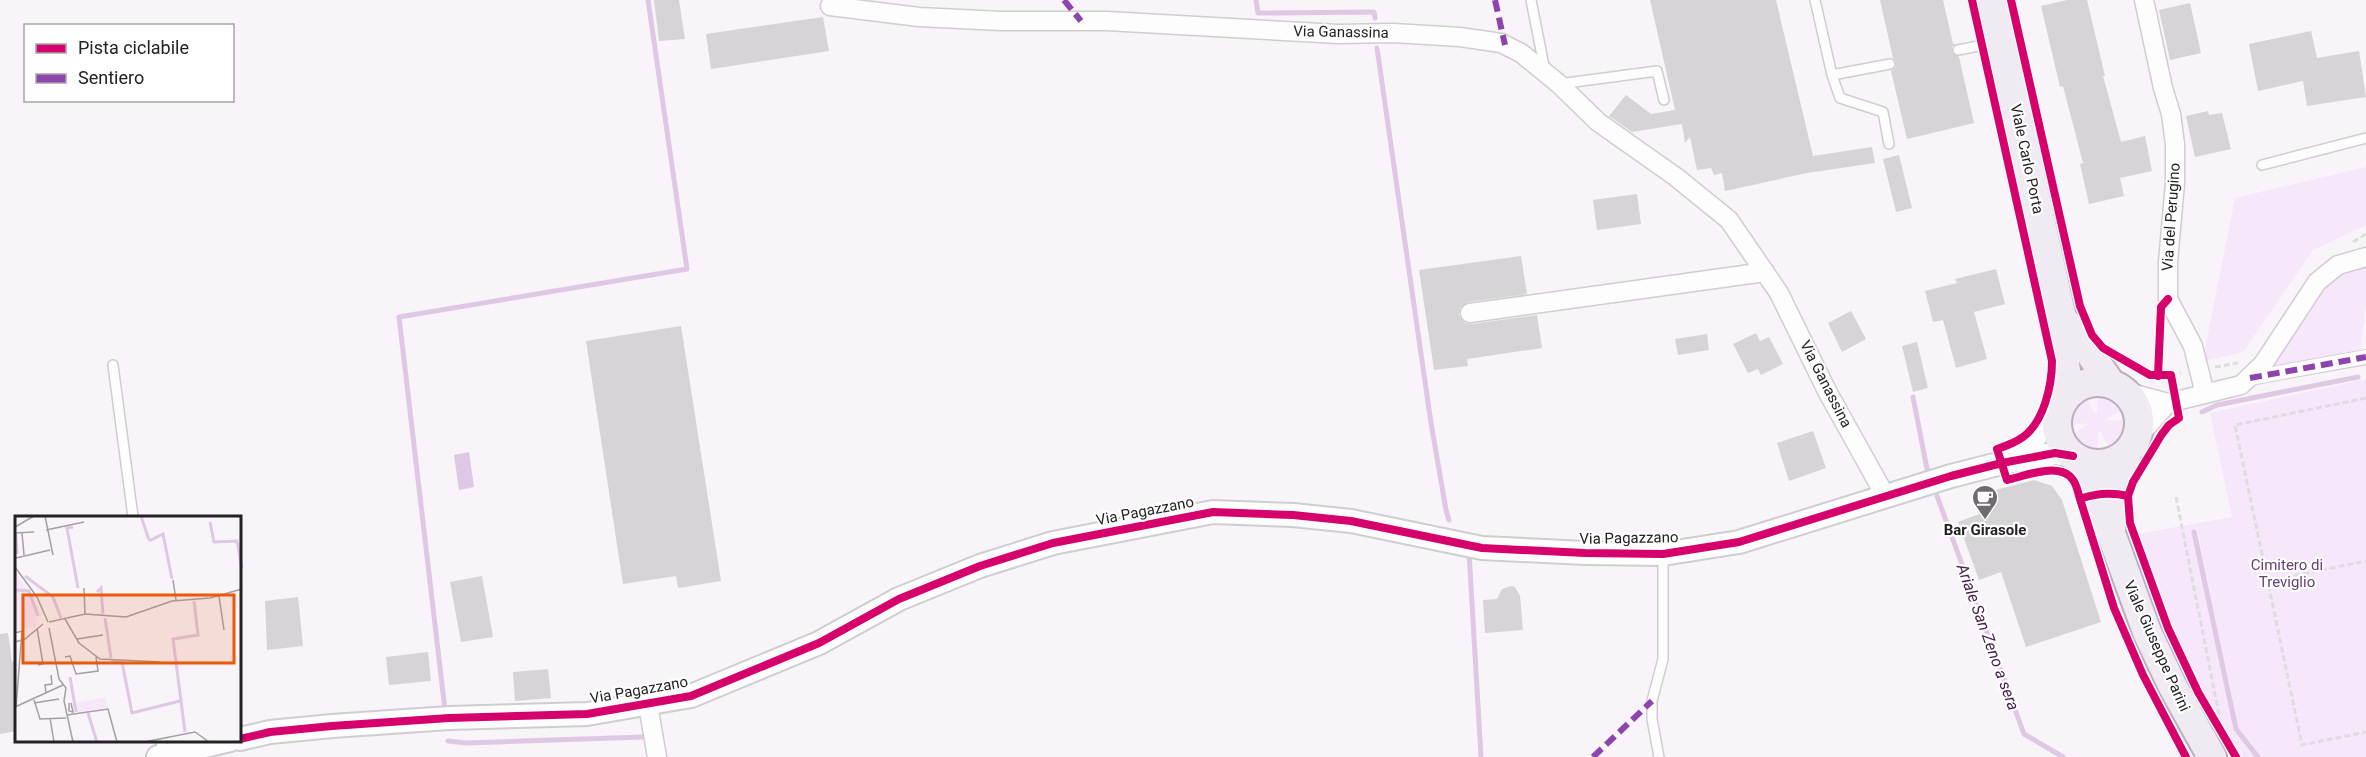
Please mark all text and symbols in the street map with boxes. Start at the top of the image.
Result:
street label: Via Ganassina [1293,22,1389,42]
legend [24,24,234,102]
text: Pista ciclabile [78,37,189,58]
text: Sentiero [78,67,144,88]
street label: Viale Carlo Porta [2007,102,2047,216]
street label: Via del Perugino [2158,162,2184,272]
street label: Via Ganassina [1796,337,1856,431]
cafe icon: Bar Girasole [1970,483,2000,521]
street label: Via Pagazzano [1095,493,1195,529]
inset map [15,516,242,742]
place label: Bar Girasole [1944,521,2026,539]
street label: Via Pagazzano [1579,528,1679,548]
park label: Cimitero di Treviglio [2251,556,2323,591]
water label: Ariale San Zeno a sera [1952,560,2023,713]
street label: Viale Giuseppe Parini [2120,578,2194,714]
street label: Via Pagazzano [589,673,689,707]

